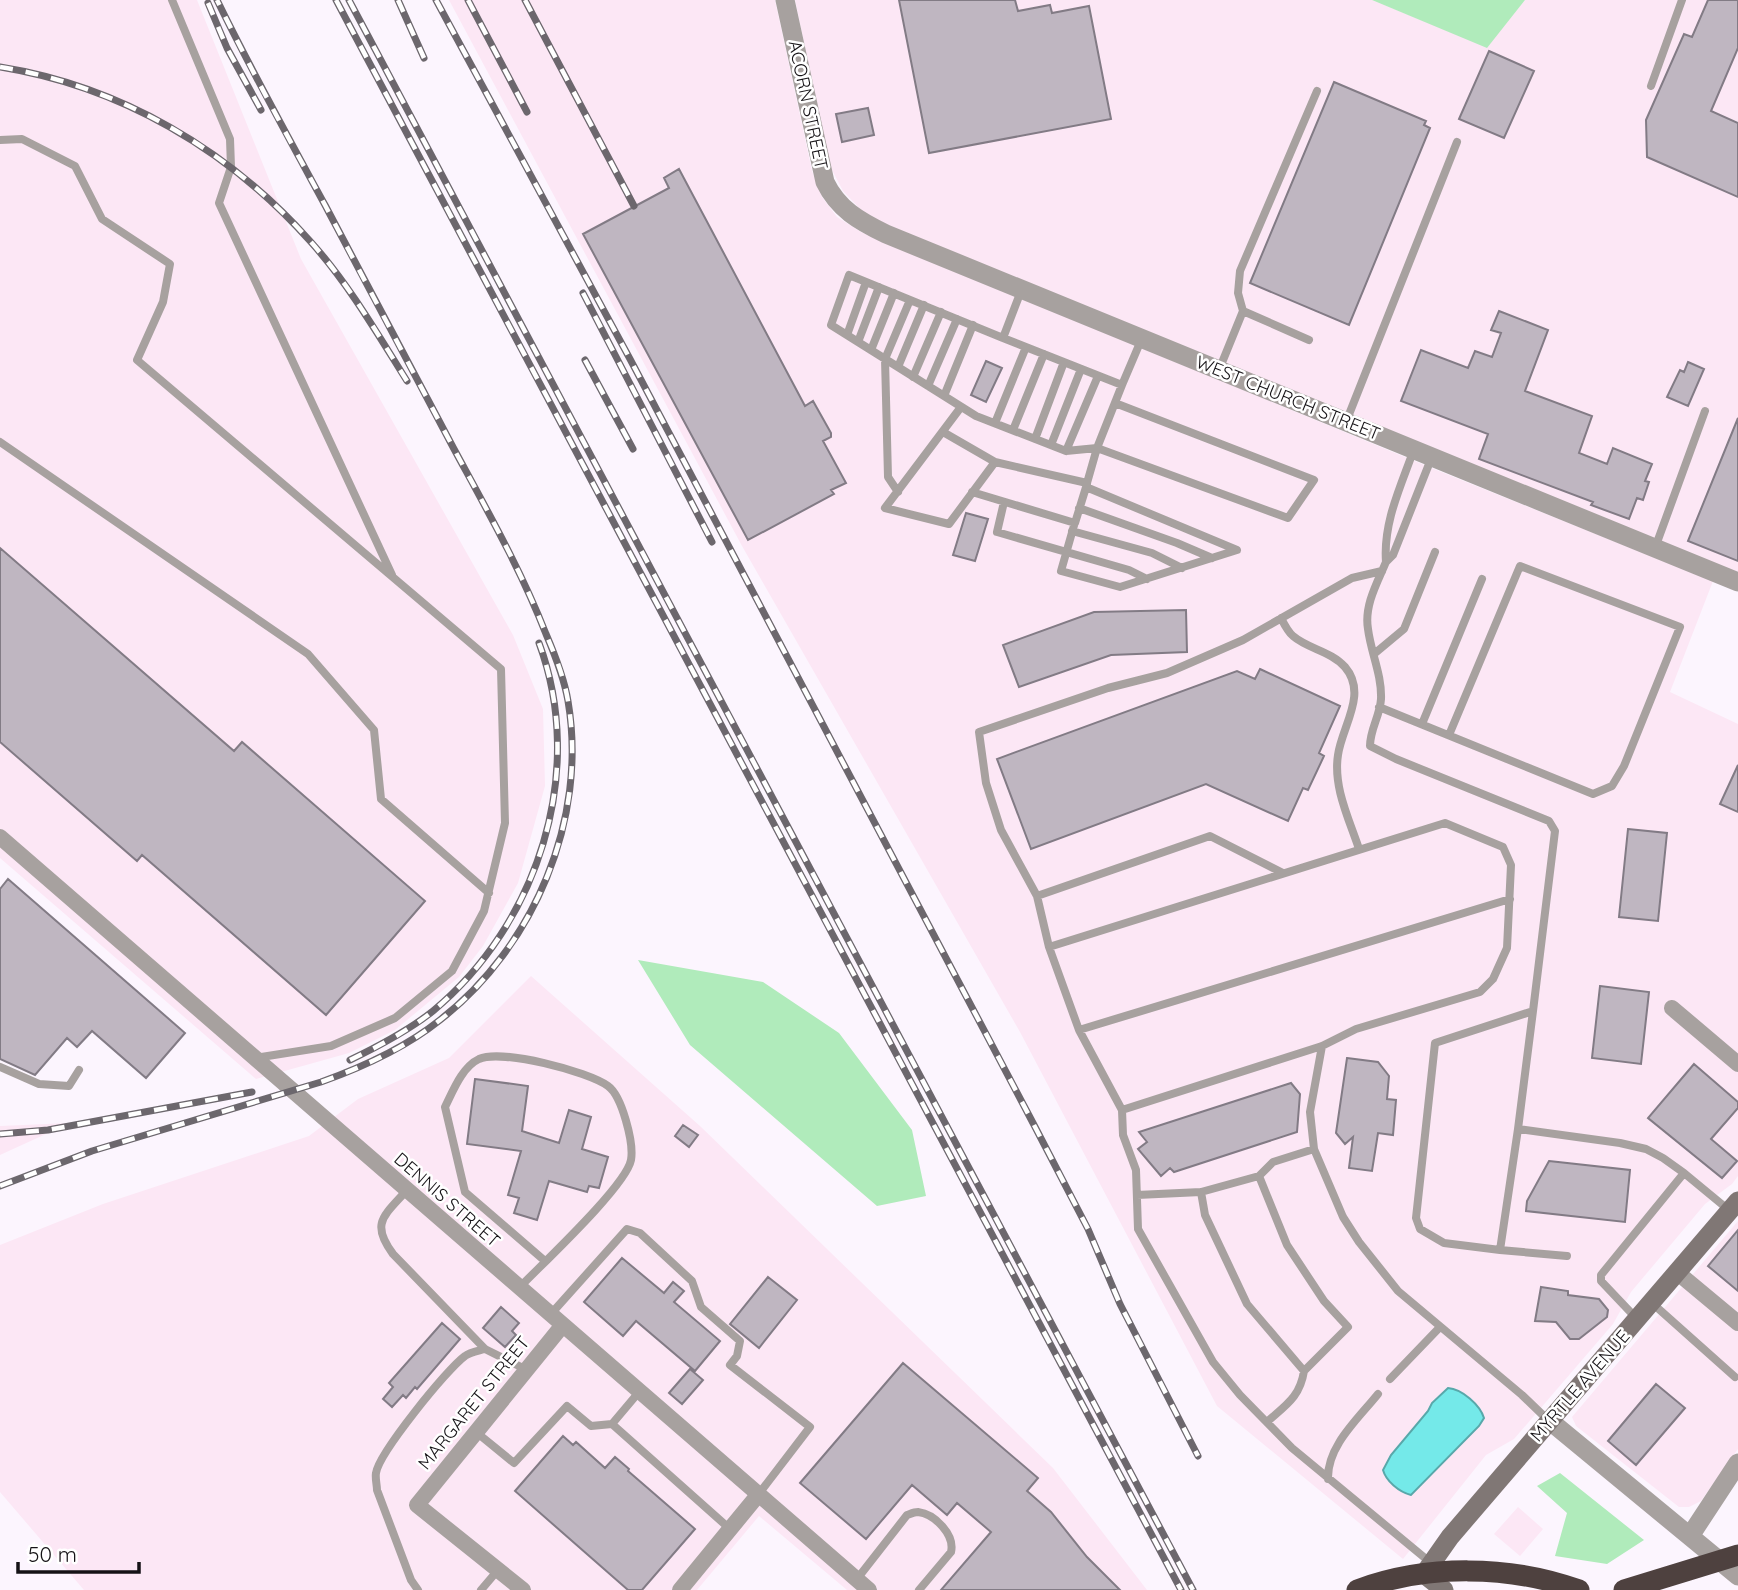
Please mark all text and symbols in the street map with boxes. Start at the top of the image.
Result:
street label: ACORN STREET [784,38,833,172]
street label: WEST CHURCH STREET [1193,350,1384,445]
street label: DENNIS STREET [389,1147,505,1252]
street label: MYRTLE AVENUE [1525,1325,1634,1446]
street label: MARGARET STREET [413,1331,535,1474]
scale bar [18,1530,138,1574]
text: 50 m [28,1541,77,1567]

